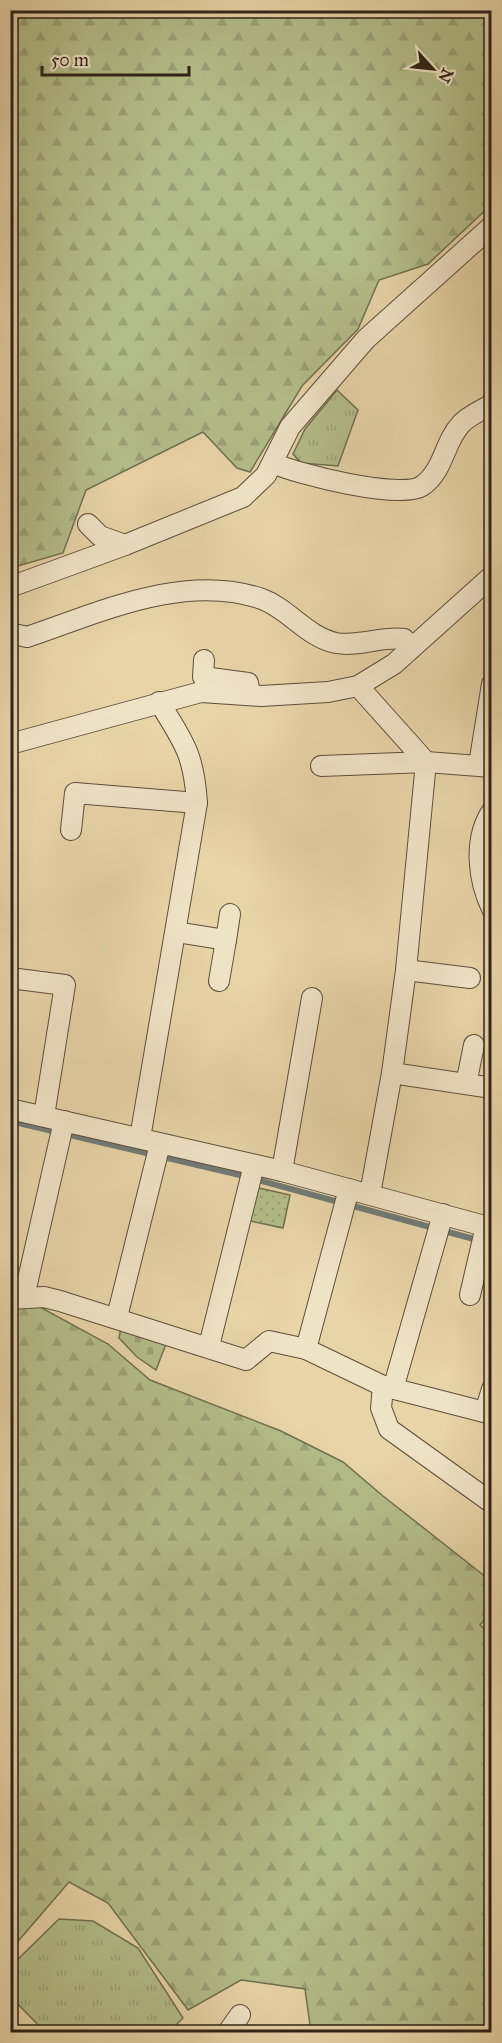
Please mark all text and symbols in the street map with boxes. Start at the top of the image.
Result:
scale bar [42,39,189,77]
north arrow [403,39,463,99]
text: 50 m [51,49,89,71]
text: N [434,65,457,86]

